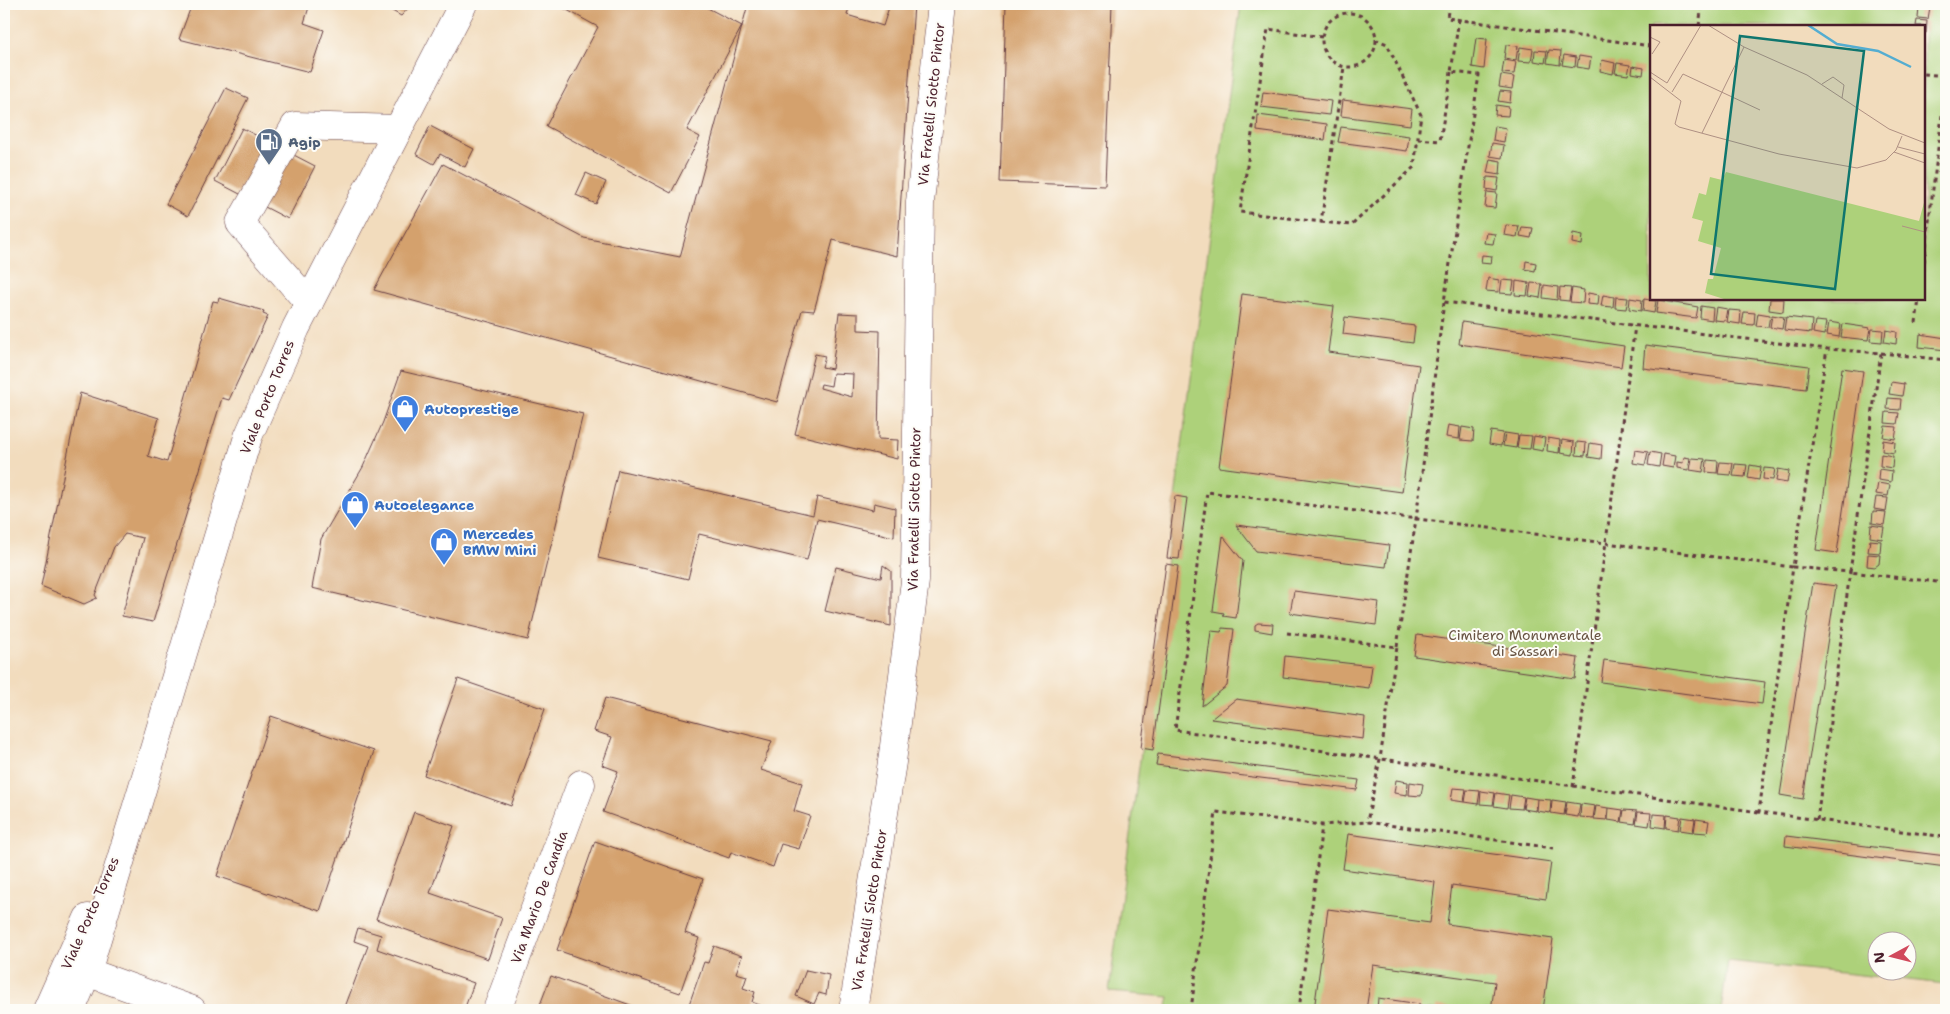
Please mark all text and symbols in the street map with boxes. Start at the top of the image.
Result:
street label: Via Fratelli Siotto Pintor [913,21,949,187]
inset map [1650,25,1925,300]
fuel station icon: Agip [254,127,284,166]
place label: Agip [288,133,321,151]
street label: Viale Porto Torres [236,337,298,457]
shop icon: Autoprestige [390,394,420,433]
place label: Autoprestige [424,400,519,418]
street label: Via Fratelli Siotto Pintor [904,426,924,591]
shop icon: Autoelegance [340,490,370,529]
place label: Autoelegance [374,496,474,514]
place label: Mercedes BMW Mini [463,525,536,559]
shop icon: Mercedes BMW Mini [429,527,459,566]
park label: Cimitero Monumentale di Sassari [1448,626,1602,660]
street label: Via Fratelli Siotto Pintor [847,827,891,992]
street label: Via Mario De Candia [507,828,572,966]
street label: Viale Porto Torres [57,854,123,972]
north arrow [1868,932,1918,982]
text: N [1869,951,1889,964]

